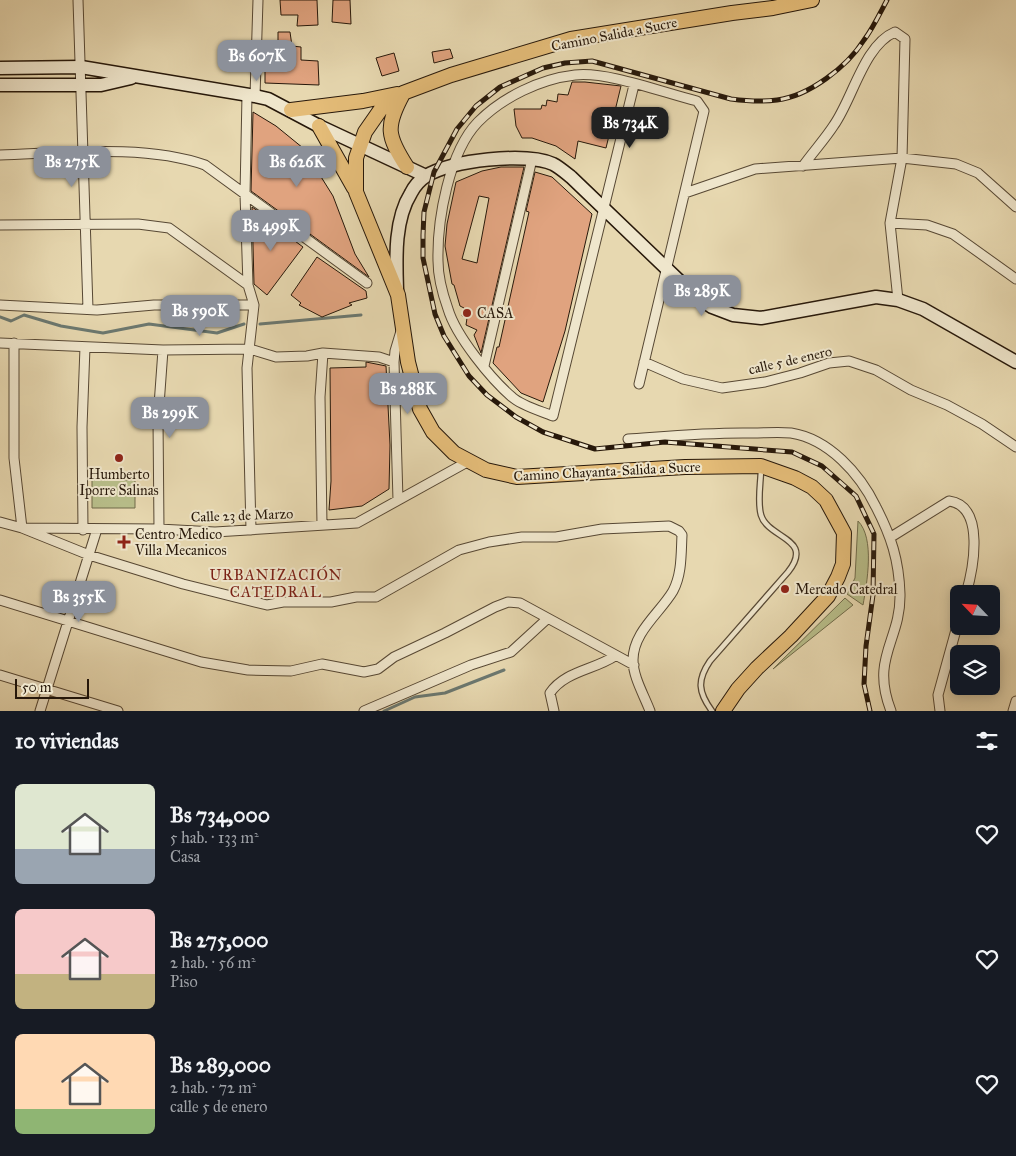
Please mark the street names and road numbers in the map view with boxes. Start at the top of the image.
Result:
street label: Camino Salida a Sucre [550,14,679,55]
street label: calle 5 de enero [747,343,834,378]
street label: Camino Chayanta-Salida a Sucre [513,458,701,485]
street label: Calle 23 de Marzo [191,505,294,526]

